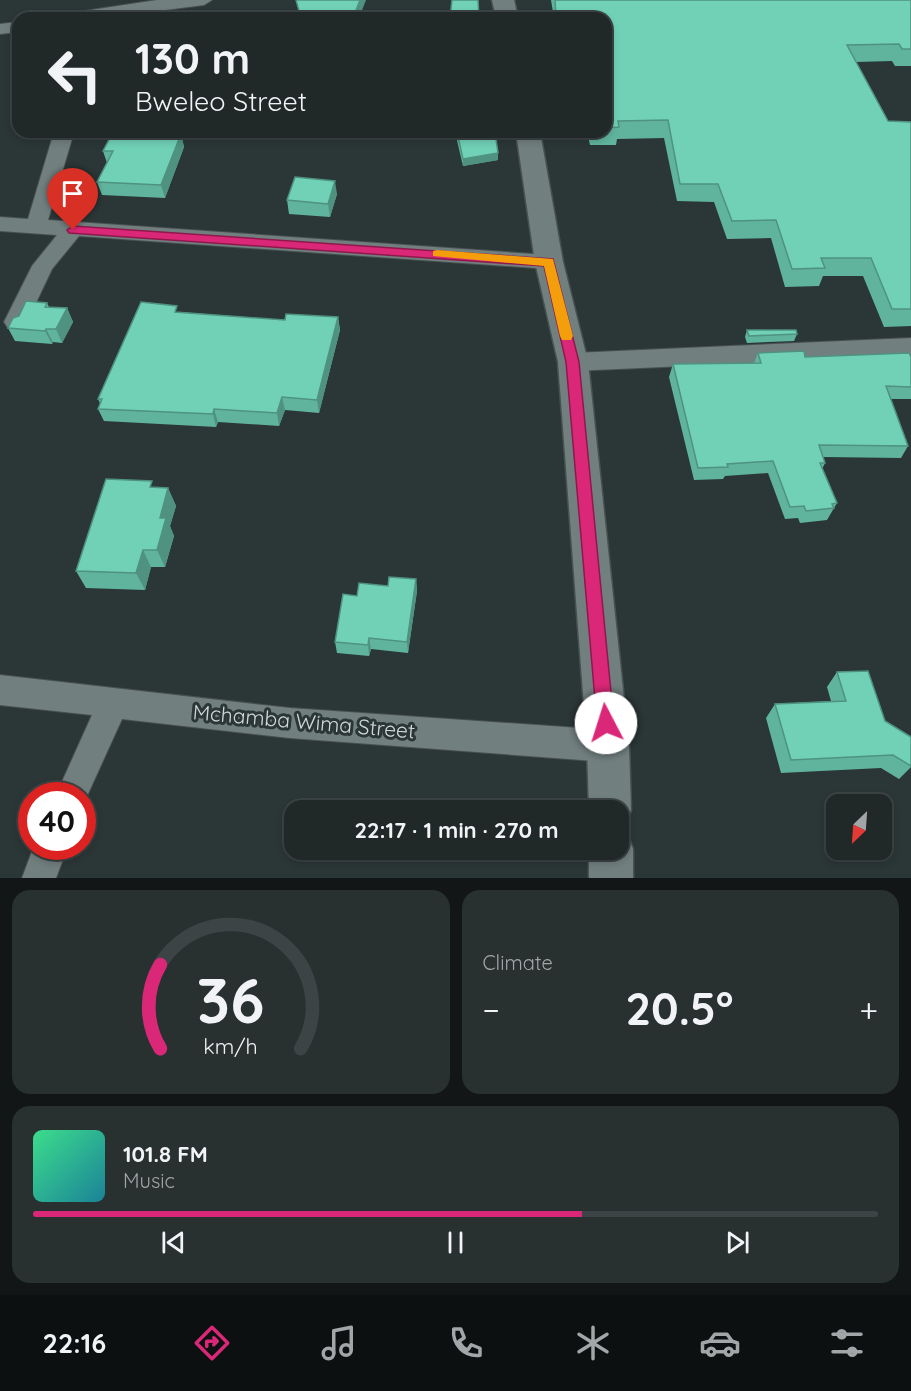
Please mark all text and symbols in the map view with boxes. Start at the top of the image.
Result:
text: 130 m [135,32,250,85]
icon: left [36,36,114,114]
text: Bweleo Street [135,84,307,118]
pin [47,168,98,230]
icon: arrive [56,177,89,210]
position arrow [574,691,638,755]
street label: Mchamba Wima Street [192,698,416,744]
speed limit sign: 40 [18,782,96,860]
north arrow [826,794,892,860]
map controls [826,794,892,860]
text: 22:17 · 1 min · 270 m [355,816,558,844]
text: Climate [483,950,553,975]
text: 36 [197,961,265,1039]
text: 20.5° [626,980,734,1036]
text: − [483,989,500,1030]
text: + [859,989,878,1030]
text: km/h [204,1033,258,1059]
text: 101.8 FM [123,1140,208,1168]
text: Music [123,1168,175,1193]
icon: previous [157,1226,190,1259]
icon: pause [439,1226,472,1259]
icon: next [721,1226,754,1259]
icon: directions [191,1322,233,1364]
icon: music [318,1322,360,1364]
icon: phone [445,1322,487,1364]
icon: climate [572,1322,614,1364]
icon: car [699,1322,741,1364]
icon: filters [826,1322,868,1364]
text: 22:16 [43,1326,106,1360]

